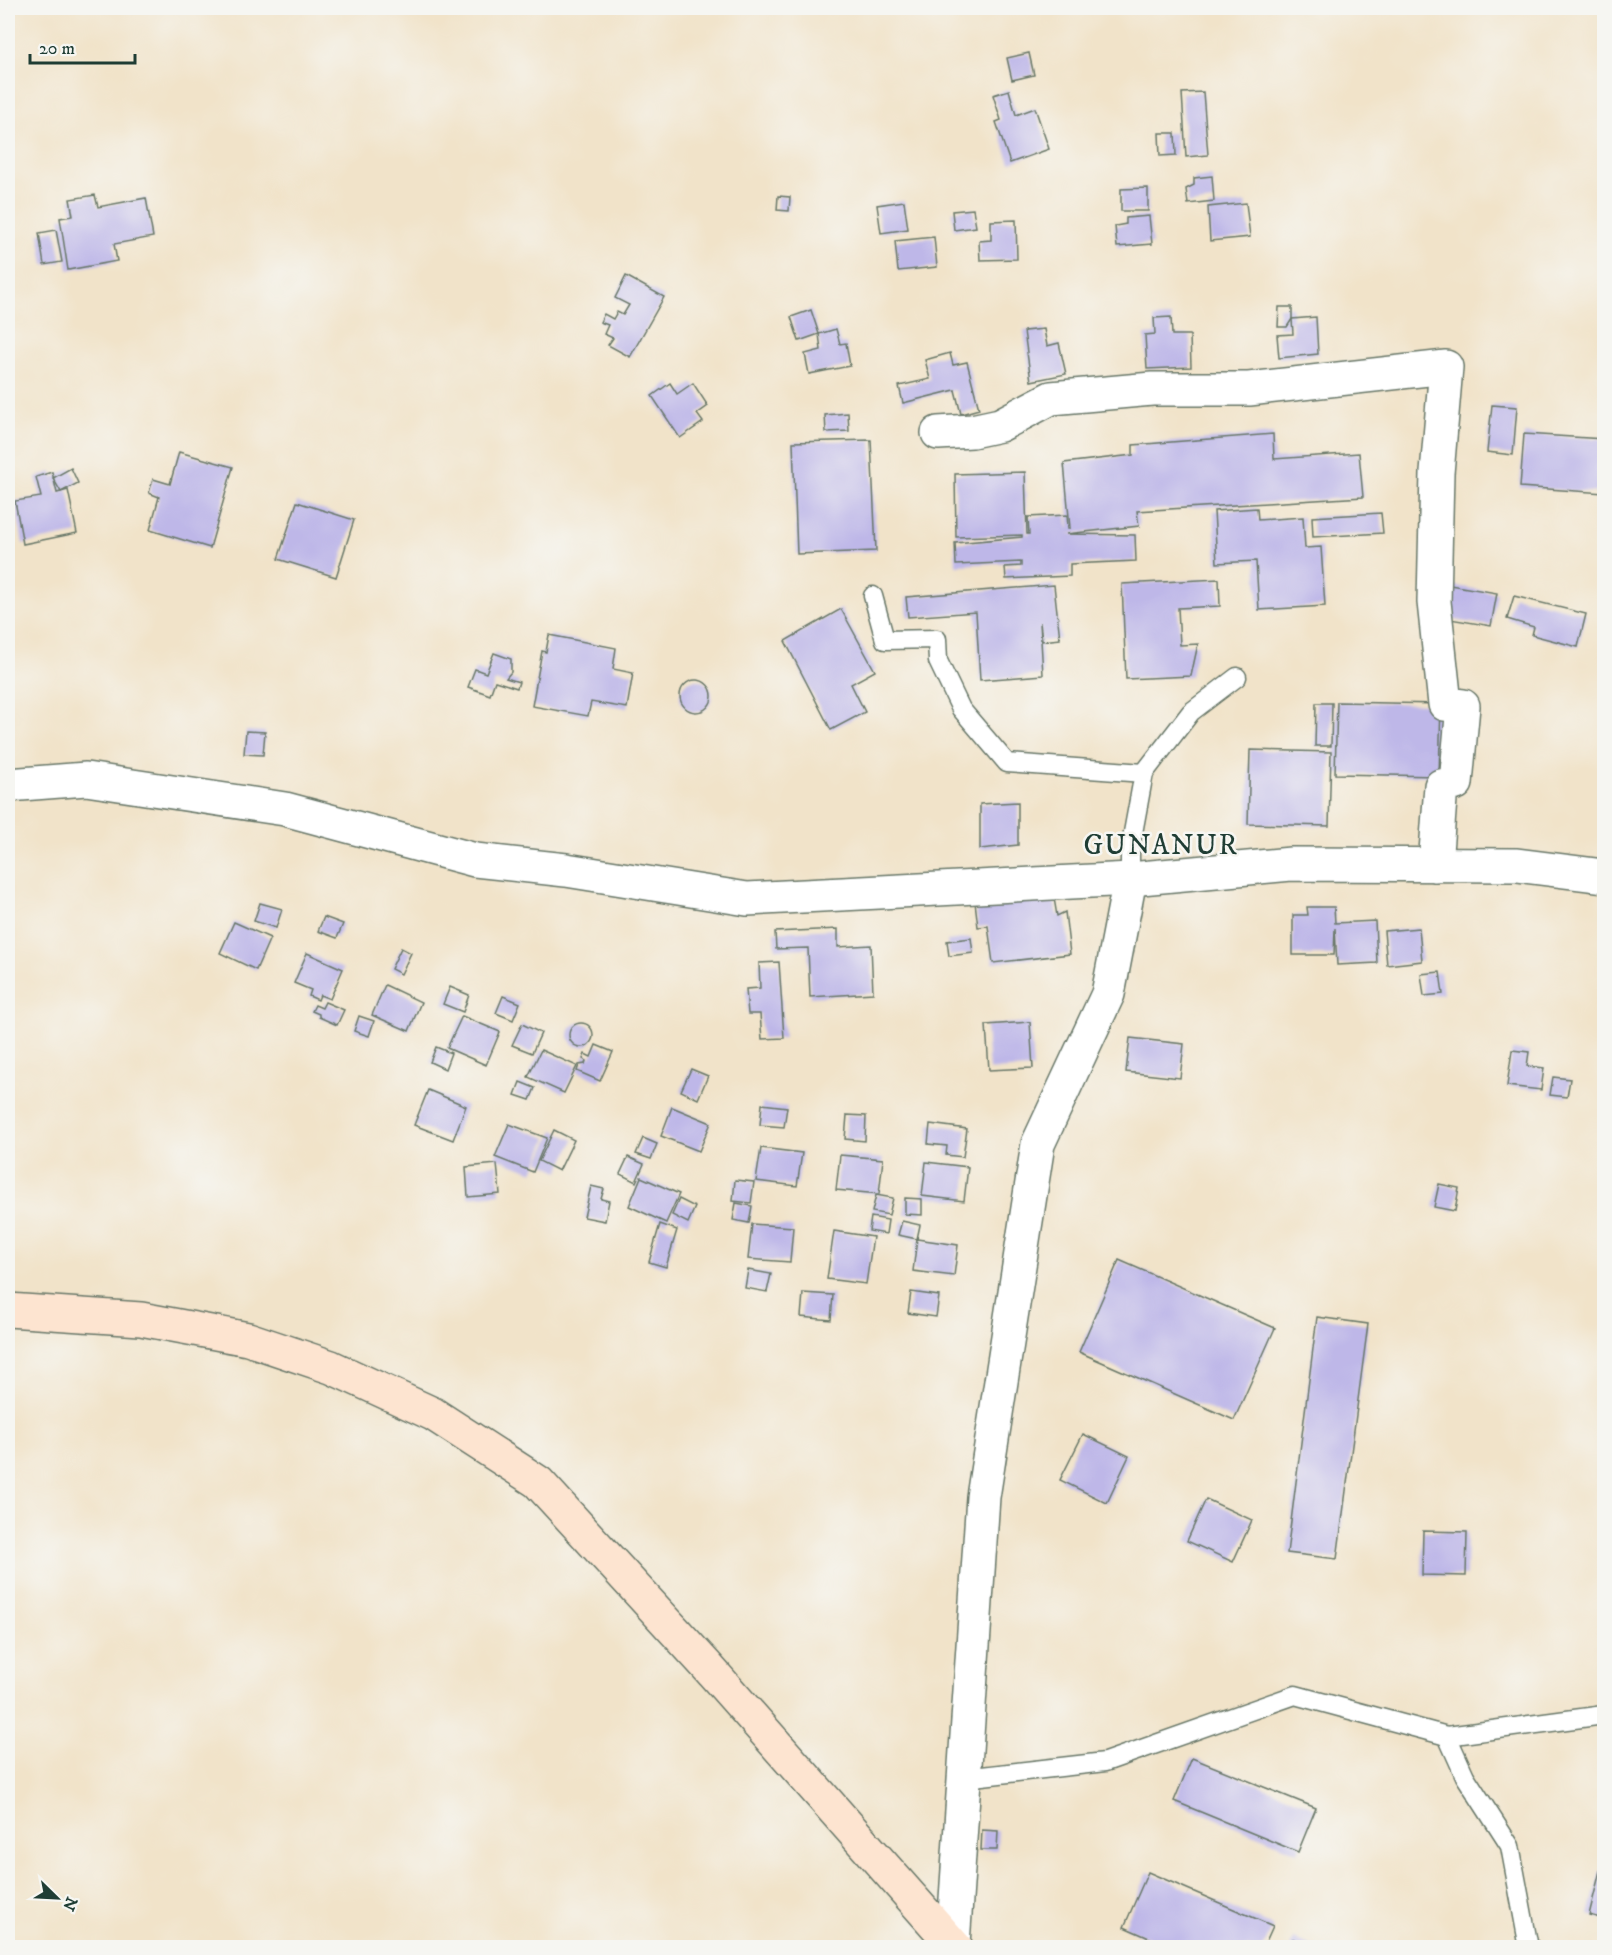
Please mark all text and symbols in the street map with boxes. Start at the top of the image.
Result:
scale bar [30,27,135,65]
text: 20 m [39,38,75,60]
district label: GUNANUR [1083,828,1239,863]
north arrow [27,1868,87,1928]
text: N [58,1894,82,1914]

